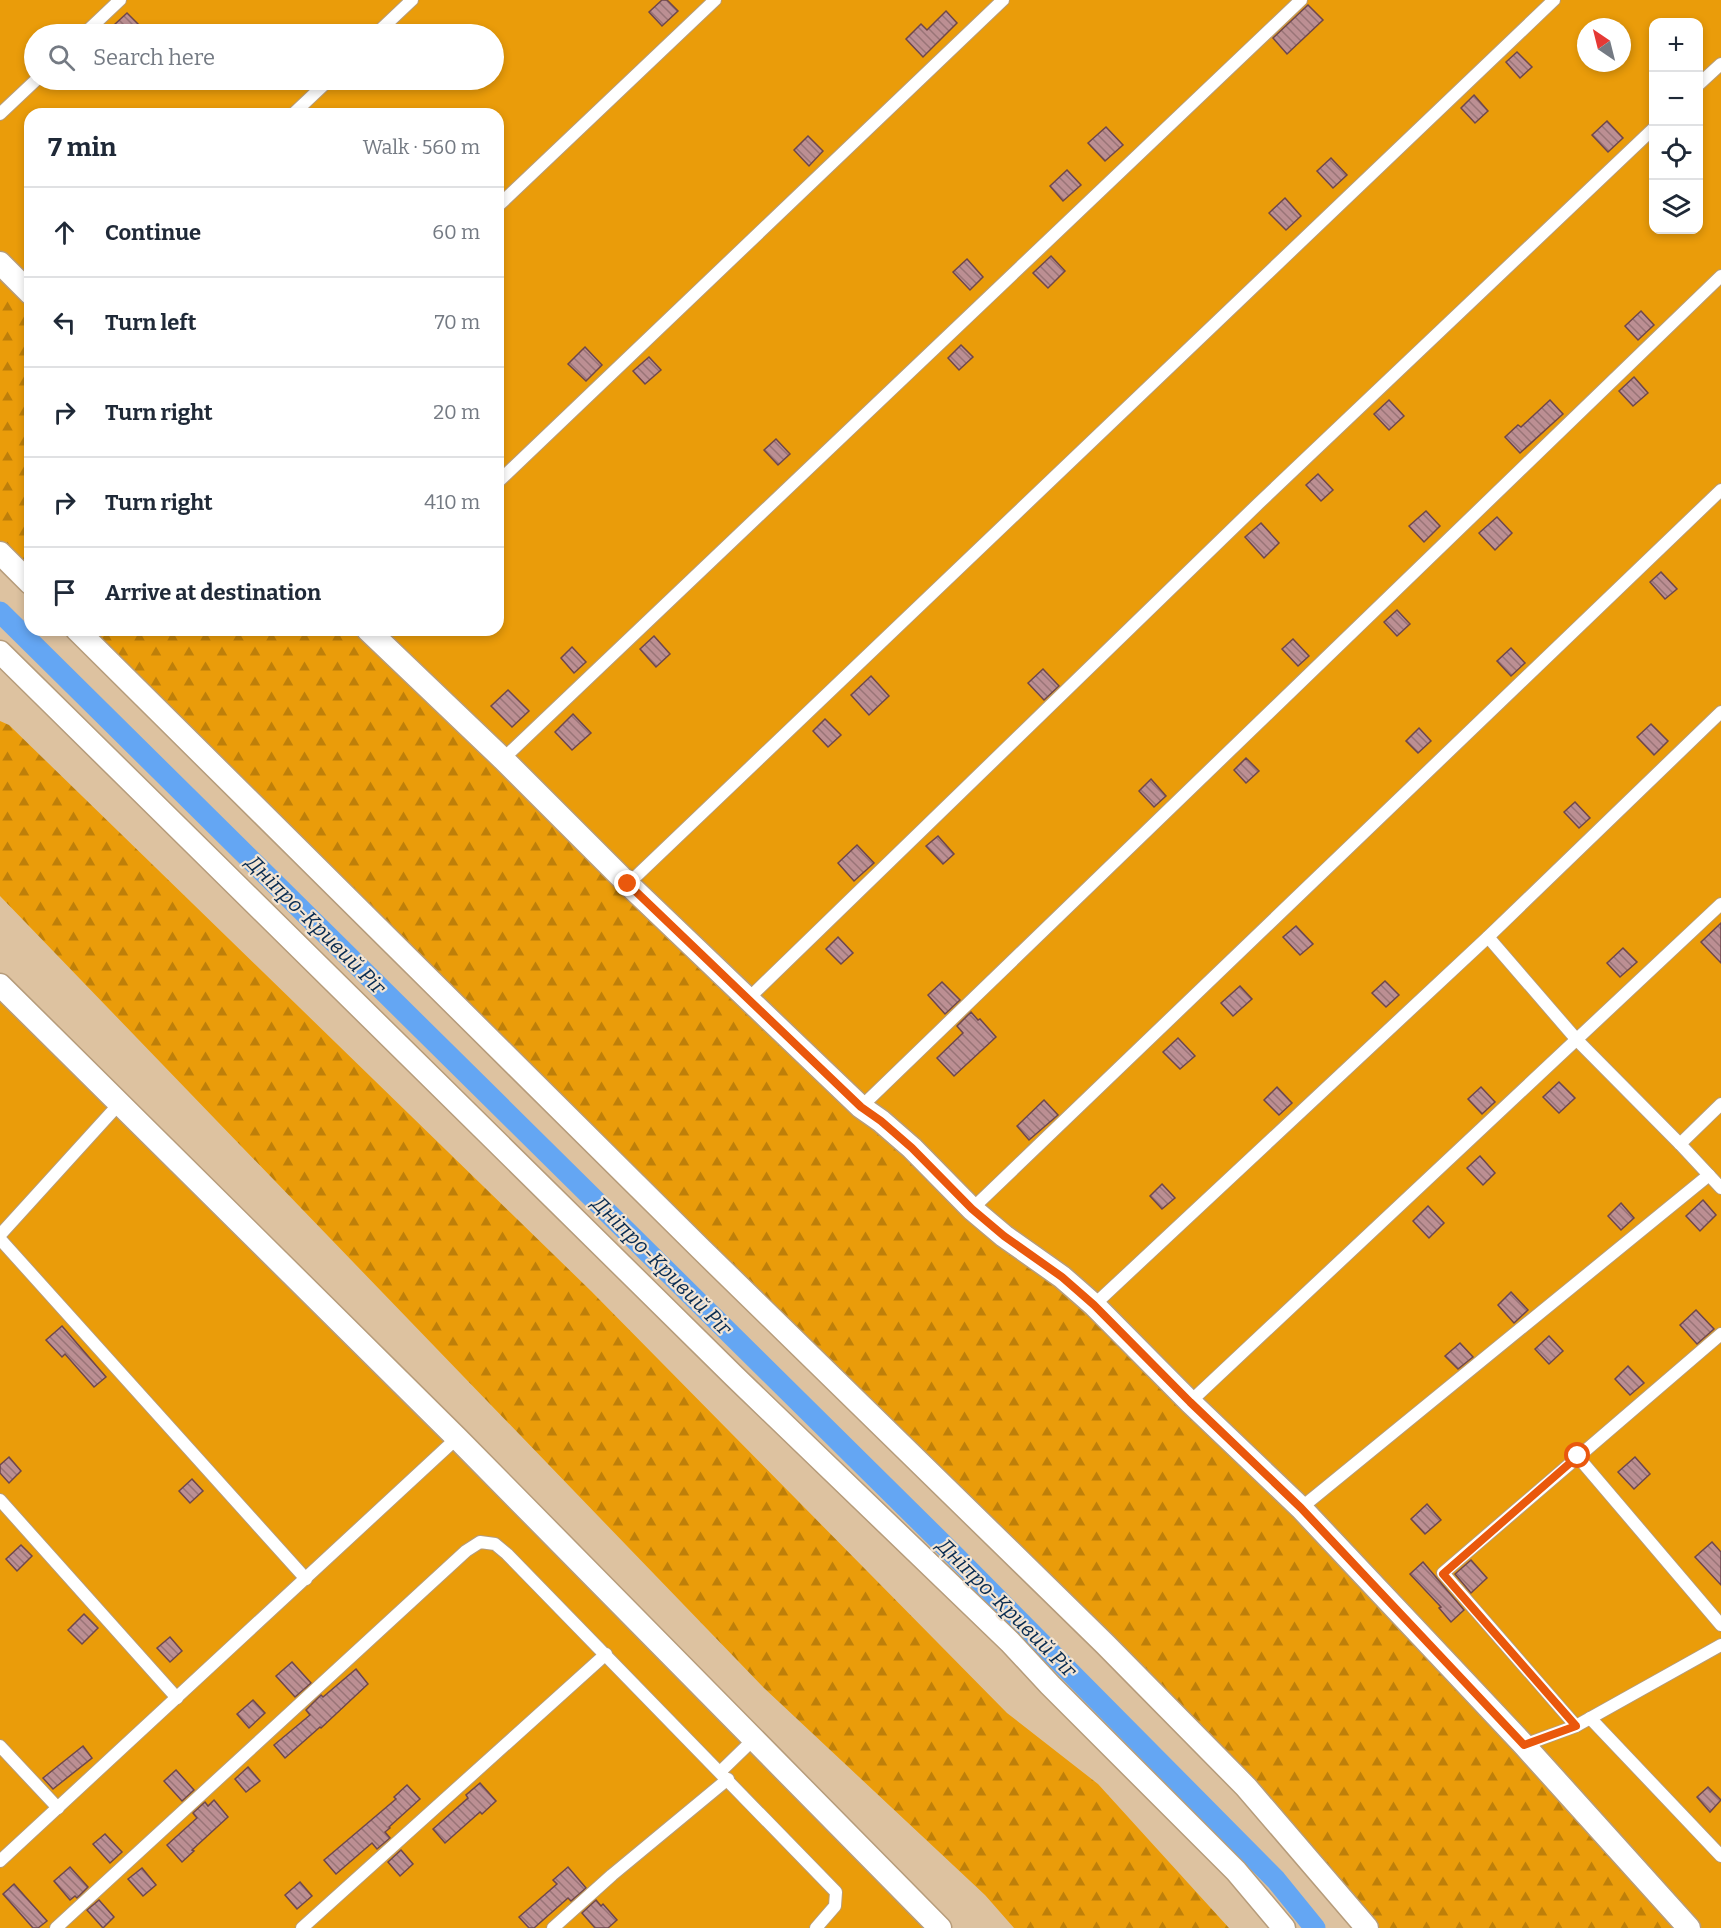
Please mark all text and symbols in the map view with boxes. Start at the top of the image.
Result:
north arrow [1577,18,1631,72]
map controls [1649,18,1703,234]
button: + [1649,18,1703,72]
search box [24,24,504,90]
icon: search [45,41,78,74]
text: Search here [93,44,215,71]
button: − [1649,72,1703,126]
button: locate [1649,126,1703,180]
text: 7 min [48,132,116,163]
text: Walk · 560 m [363,135,480,159]
button: layers [1649,180,1703,234]
icon: ahead [48,216,81,249]
text: Continue [105,219,201,246]
text: 60 m [432,220,480,244]
icon: left [48,306,81,339]
text: Turn left [105,309,197,336]
text: 70 m [434,310,480,334]
icon: right [48,396,81,429]
text: Turn right [105,399,213,426]
text: 20 m [433,400,480,424]
icon: right [48,486,81,519]
text: Turn right [105,489,213,516]
text: 410 m [424,490,480,514]
icon: arrive [48,576,81,609]
text: Arrive at destination [105,579,321,606]
water label: Дніпро-Кривий Ріг [239,848,392,1001]
route end [614,870,640,896]
water label: Дніпро-Кривий Ріг [585,1189,738,1342]
route start [1564,1442,1590,1468]
water label: Дніпро-Кривий Ріг [930,1531,1083,1684]

